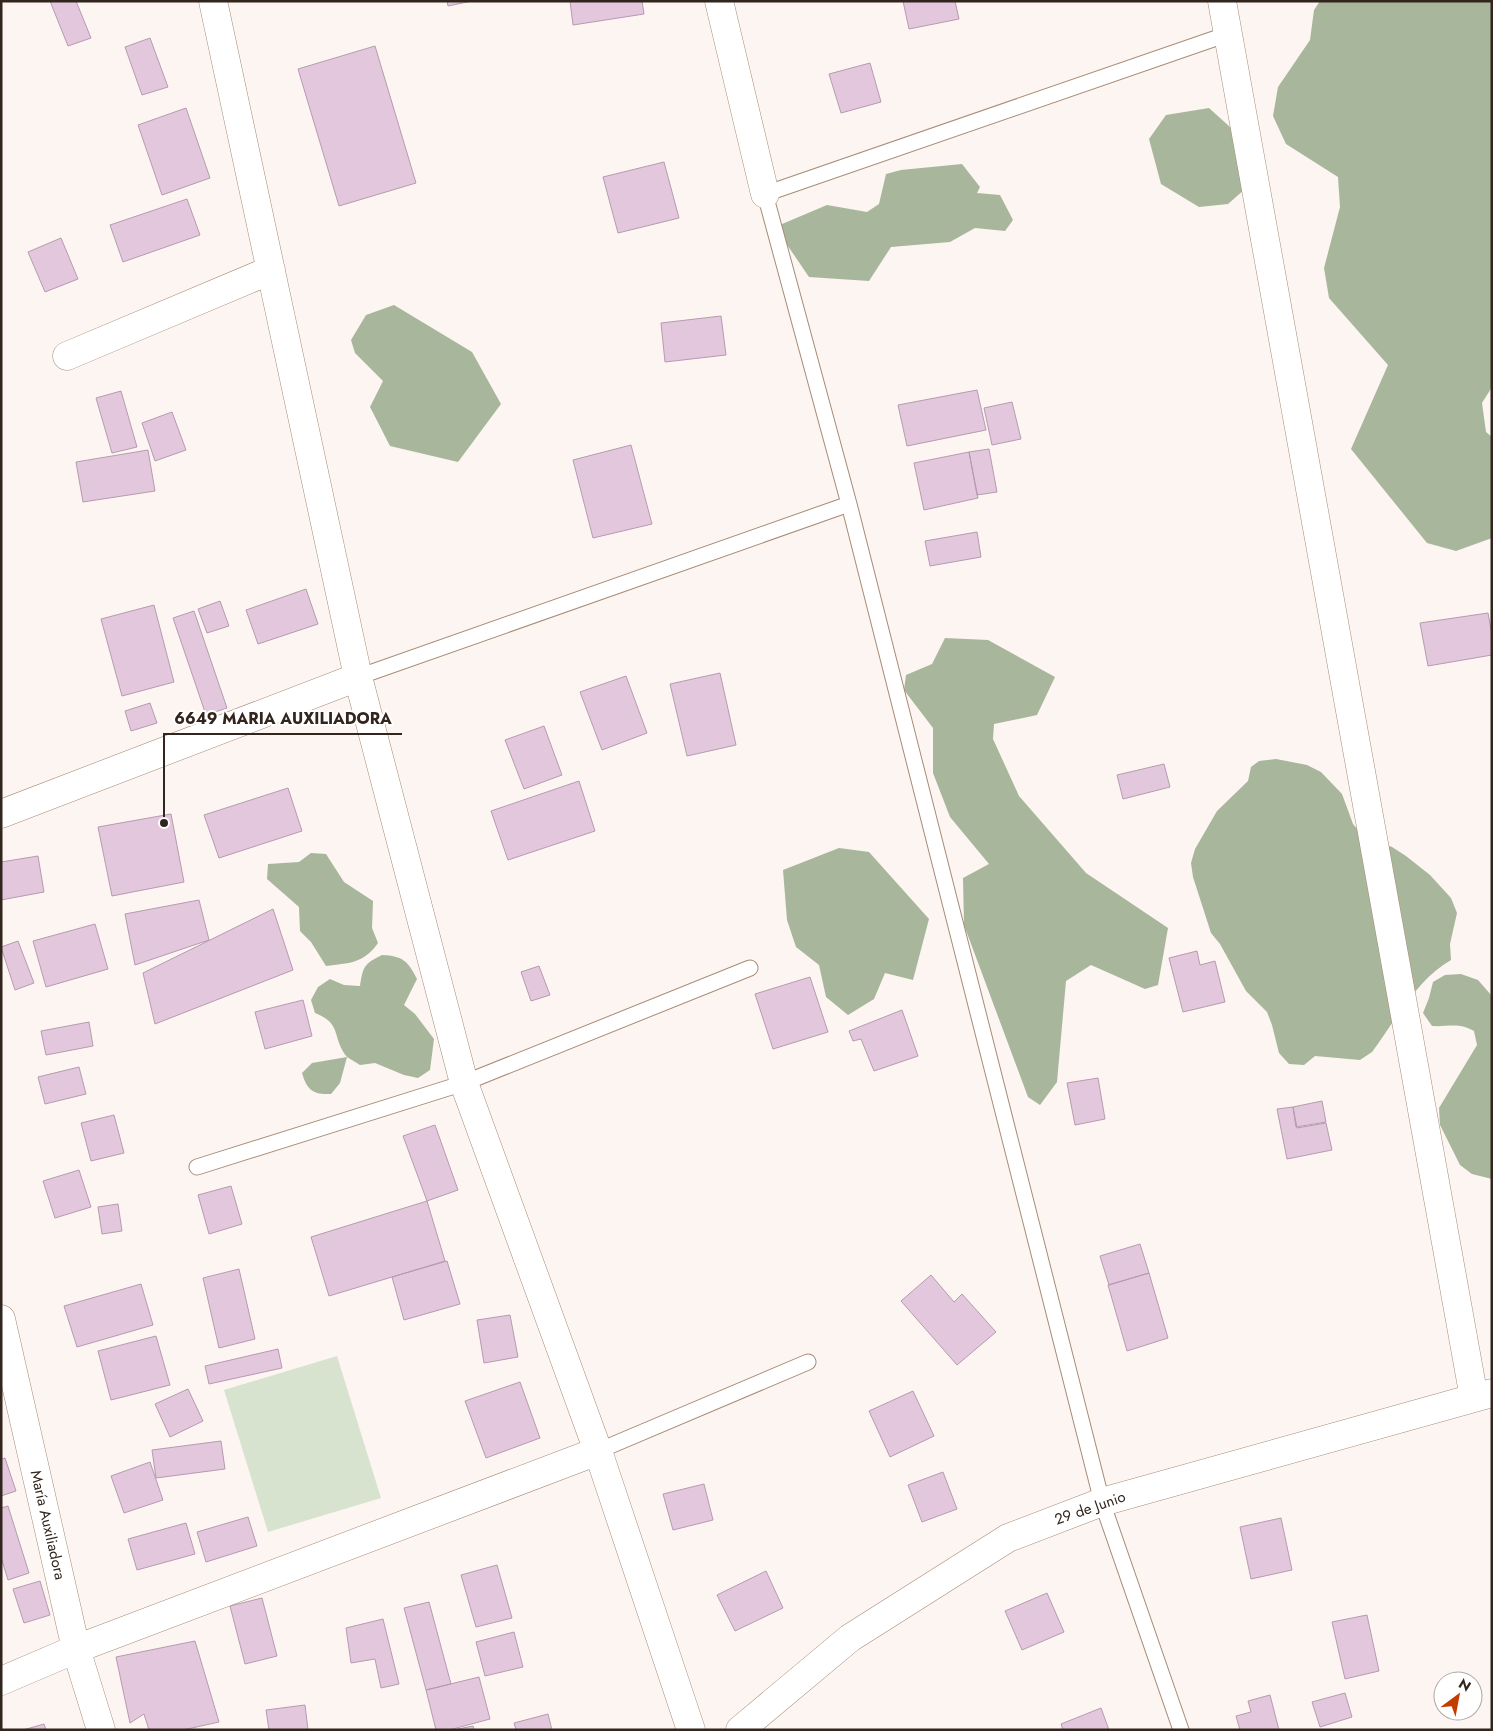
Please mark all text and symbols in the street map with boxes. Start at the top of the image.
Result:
callout: 6649 MARIA AUXILIADORA [164,703,402,734]
text: 6649 MARIA AUXILIADORA [174,707,392,730]
street label: María Auxiliadora [25,1468,71,1582]
street label: 29 de Junio [1051,1486,1129,1530]
north arrow [1433,1671,1483,1721]
text: N [1455,1674,1475,1696]

